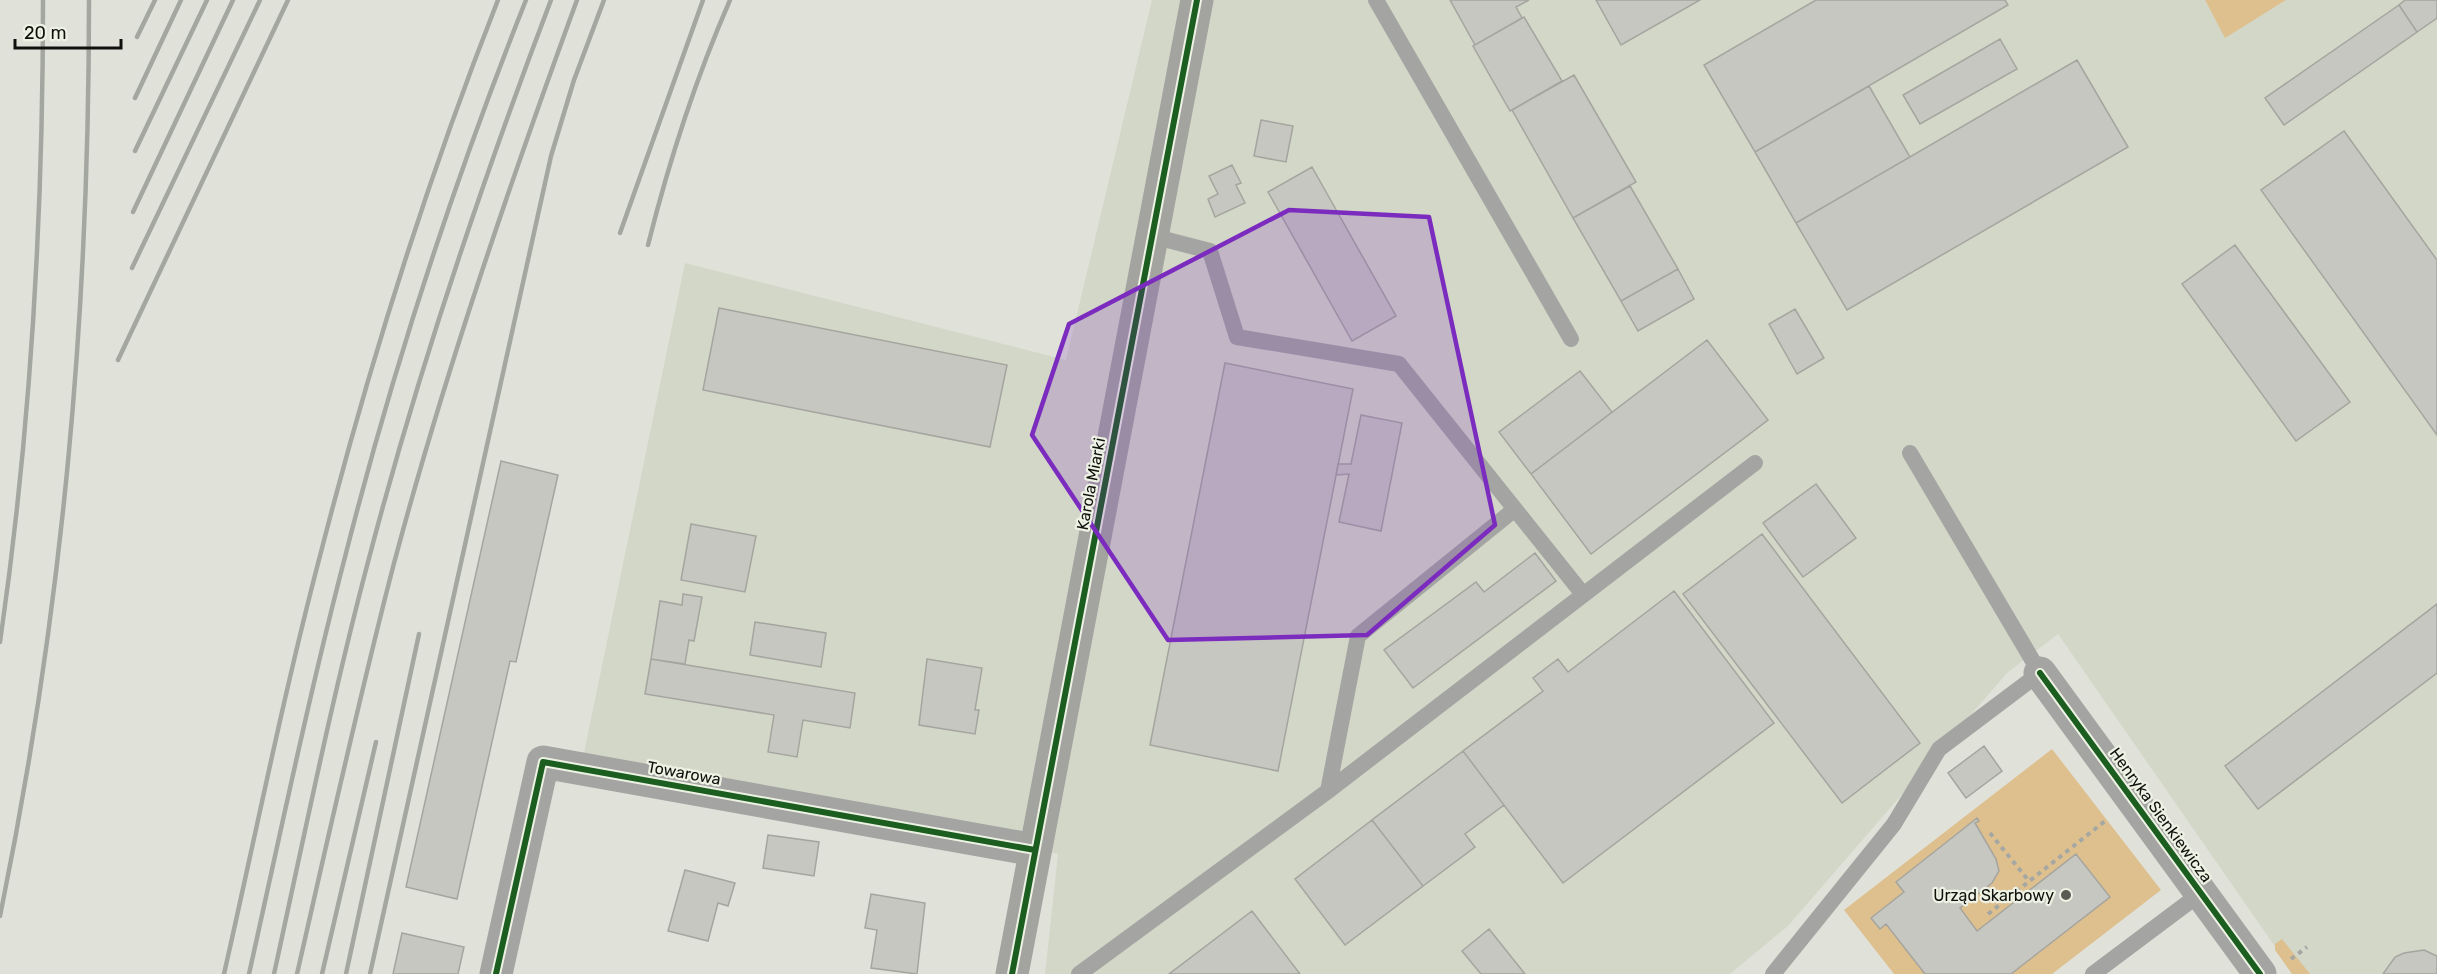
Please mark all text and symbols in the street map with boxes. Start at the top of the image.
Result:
scale bar [15,12,122,50]
text: 20 m [24,22,66,44]
street label: Karola Miarki [1073,436,1109,532]
street label: Henryka Sienkiewicza [2106,744,2216,886]
street label: Towarowa [646,757,722,789]
place label: Urząd Skarbowy [1933,886,2054,905]
marker: Urząd Skarbowy [2059,888,2073,902]

